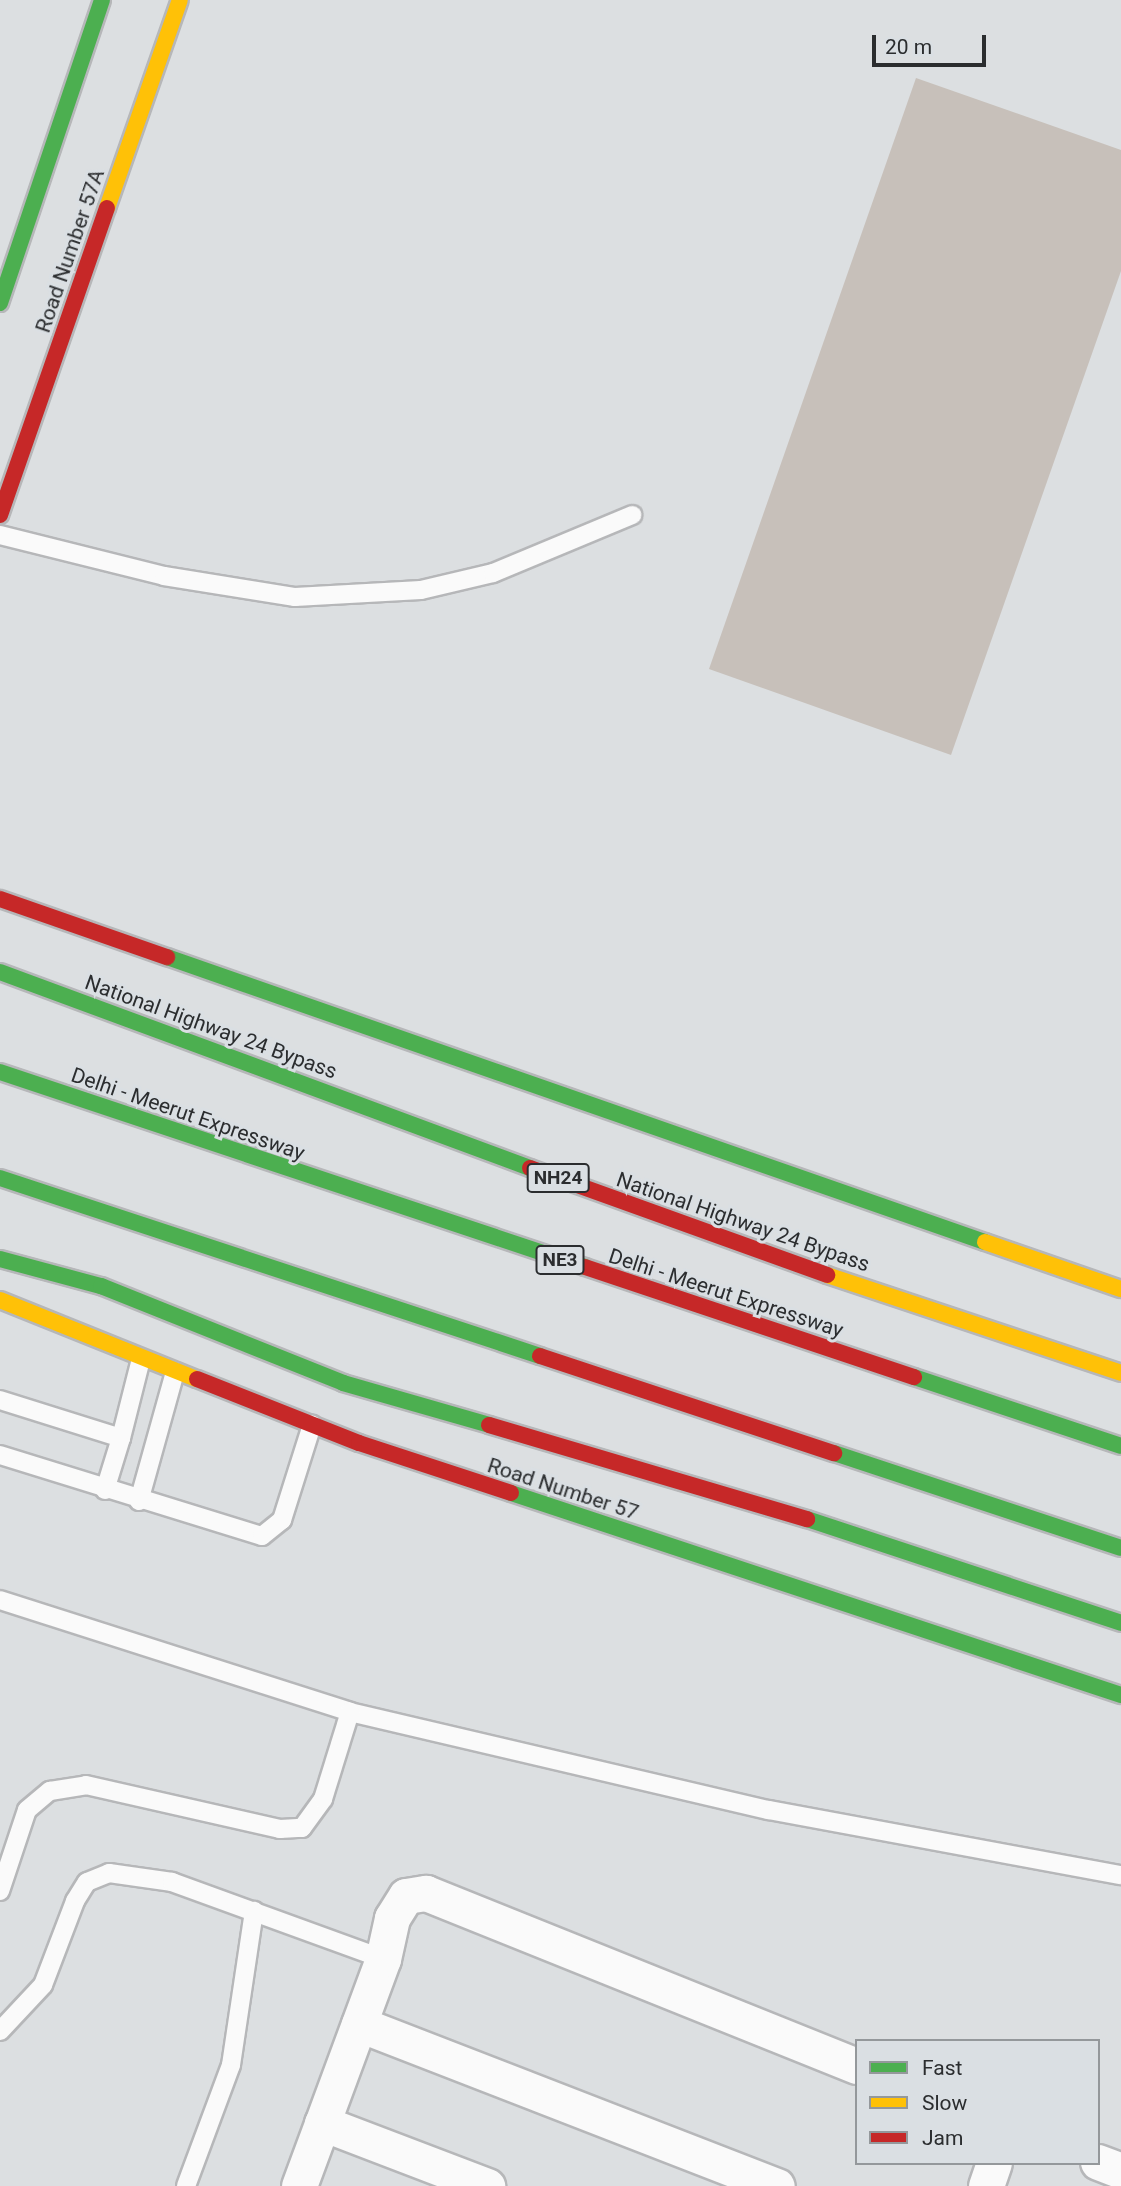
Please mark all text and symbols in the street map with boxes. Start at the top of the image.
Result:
scale bar [876,21,990,65]
text: 20 m [885,35,932,59]
street label: Road Number 57A [30,166,110,336]
street label: National Highway 24 Bypass [82,970,340,1084]
street label: Delhi - Meerut Expressway [68,1062,308,1166]
road number: NH24 [526,1162,590,1194]
street label: National Highway 24 Bypass [613,1167,873,1277]
street label: Delhi - Meerut Expressway [606,1243,846,1343]
road number: NE3 [536,1244,584,1276]
street label: Road Number 57 [484,1453,642,1525]
legend [855,2039,1100,2165]
text: Fast [922,2056,962,2080]
text: Slow [922,2091,967,2115]
text: Jam [922,2126,963,2150]

